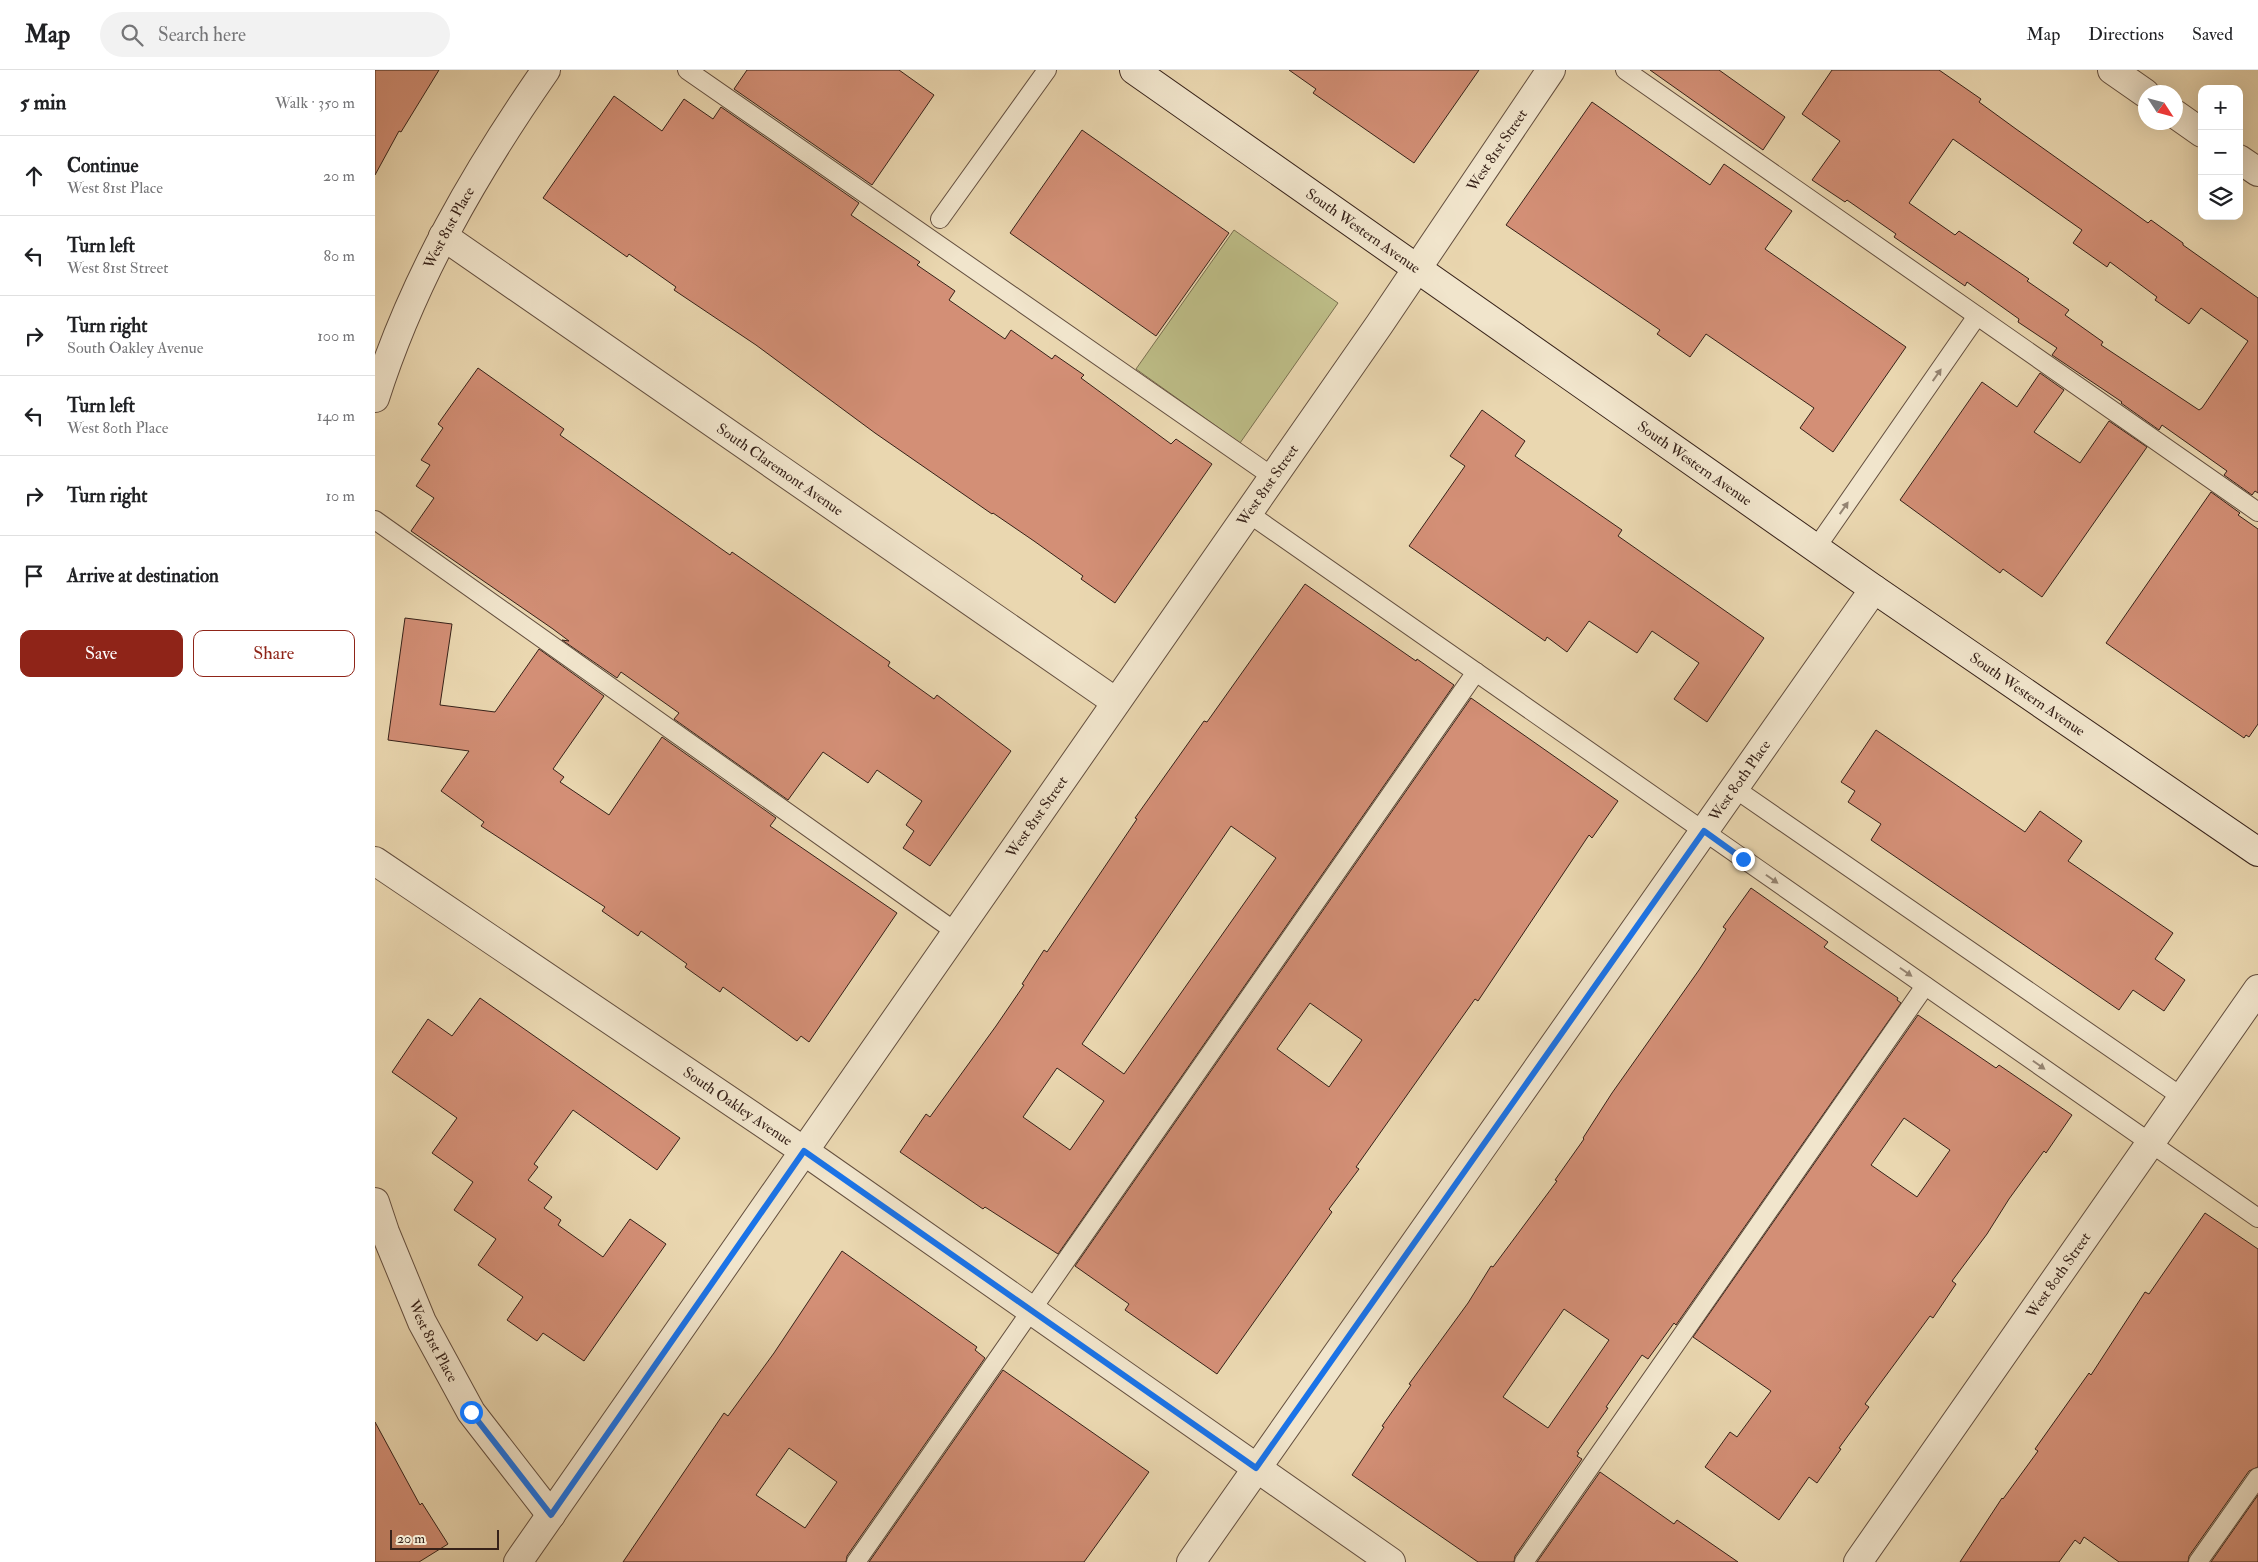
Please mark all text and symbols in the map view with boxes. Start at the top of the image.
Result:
search box [100,12,450,57]
text: Map [25,19,70,50]
icon: search [118,21,146,49]
text: Search here [158,23,246,47]
text: Map [2027,23,2060,46]
text: Directions [2088,23,2164,46]
text: Saved [2192,23,2233,46]
north arrow [2138,85,2183,130]
map controls [2198,85,2243,220]
button: + [2198,85,2243,130]
text: 5 min [20,89,66,116]
text: Walk · 350 m [275,93,355,113]
street label: West 81st Street [1462,105,1531,196]
button: − [2198,130,2243,175]
text: Continue [67,154,138,178]
icon: ahead [20,162,48,190]
text: 20 m [323,166,355,186]
button: layers [2198,175,2243,220]
text: West 81st Place [67,178,163,198]
street label: West 81st Place [419,183,479,273]
street label: South Western Avenue [1302,184,1424,278]
text: Turn left [67,234,135,258]
icon: left [20,242,48,270]
text: 80 m [324,246,355,266]
text: West 81st Street [67,258,168,278]
text: Turn right [67,314,147,338]
icon: right [20,322,48,350]
text: 100 m [317,326,355,346]
text: South Oakley Avenue [67,338,204,358]
one-way arrow [1932,368,1942,381]
text: Turn left [67,394,135,418]
icon: left [20,402,48,430]
text: 140 m [317,406,355,426]
street label: South Western Avenue [1634,417,1756,510]
text: West 80th Place [67,418,168,438]
street label: South Claremont Avenue [713,419,847,520]
street label: West 81st Street [1232,441,1303,530]
icon: right [20,482,48,510]
text: Turn right [67,484,147,508]
text: 10 m [325,486,355,506]
one-way arrow [1839,501,1849,515]
icon: arrive [20,562,48,590]
text: Arrive at destination [67,564,219,588]
button: Save [20,630,183,677]
button: Share [193,630,355,677]
street label: South Western Avenue [1966,648,2089,740]
street label: West 80th Place [1704,736,1775,826]
street label: West 81st Street [1001,772,1072,862]
route end [1732,848,1755,871]
one-way arrow [1766,874,1779,884]
one-way arrow [1899,967,1912,977]
one-way arrow [2032,1060,2046,1070]
street label: South Oakley Avenue [679,1063,796,1150]
street label: West 80th Street [2021,1228,2095,1322]
street label: West 81st Place [404,1296,462,1386]
route start [460,1401,483,1424]
scale bar [390,1527,499,1550]
text: 20 m [397,1530,425,1547]

